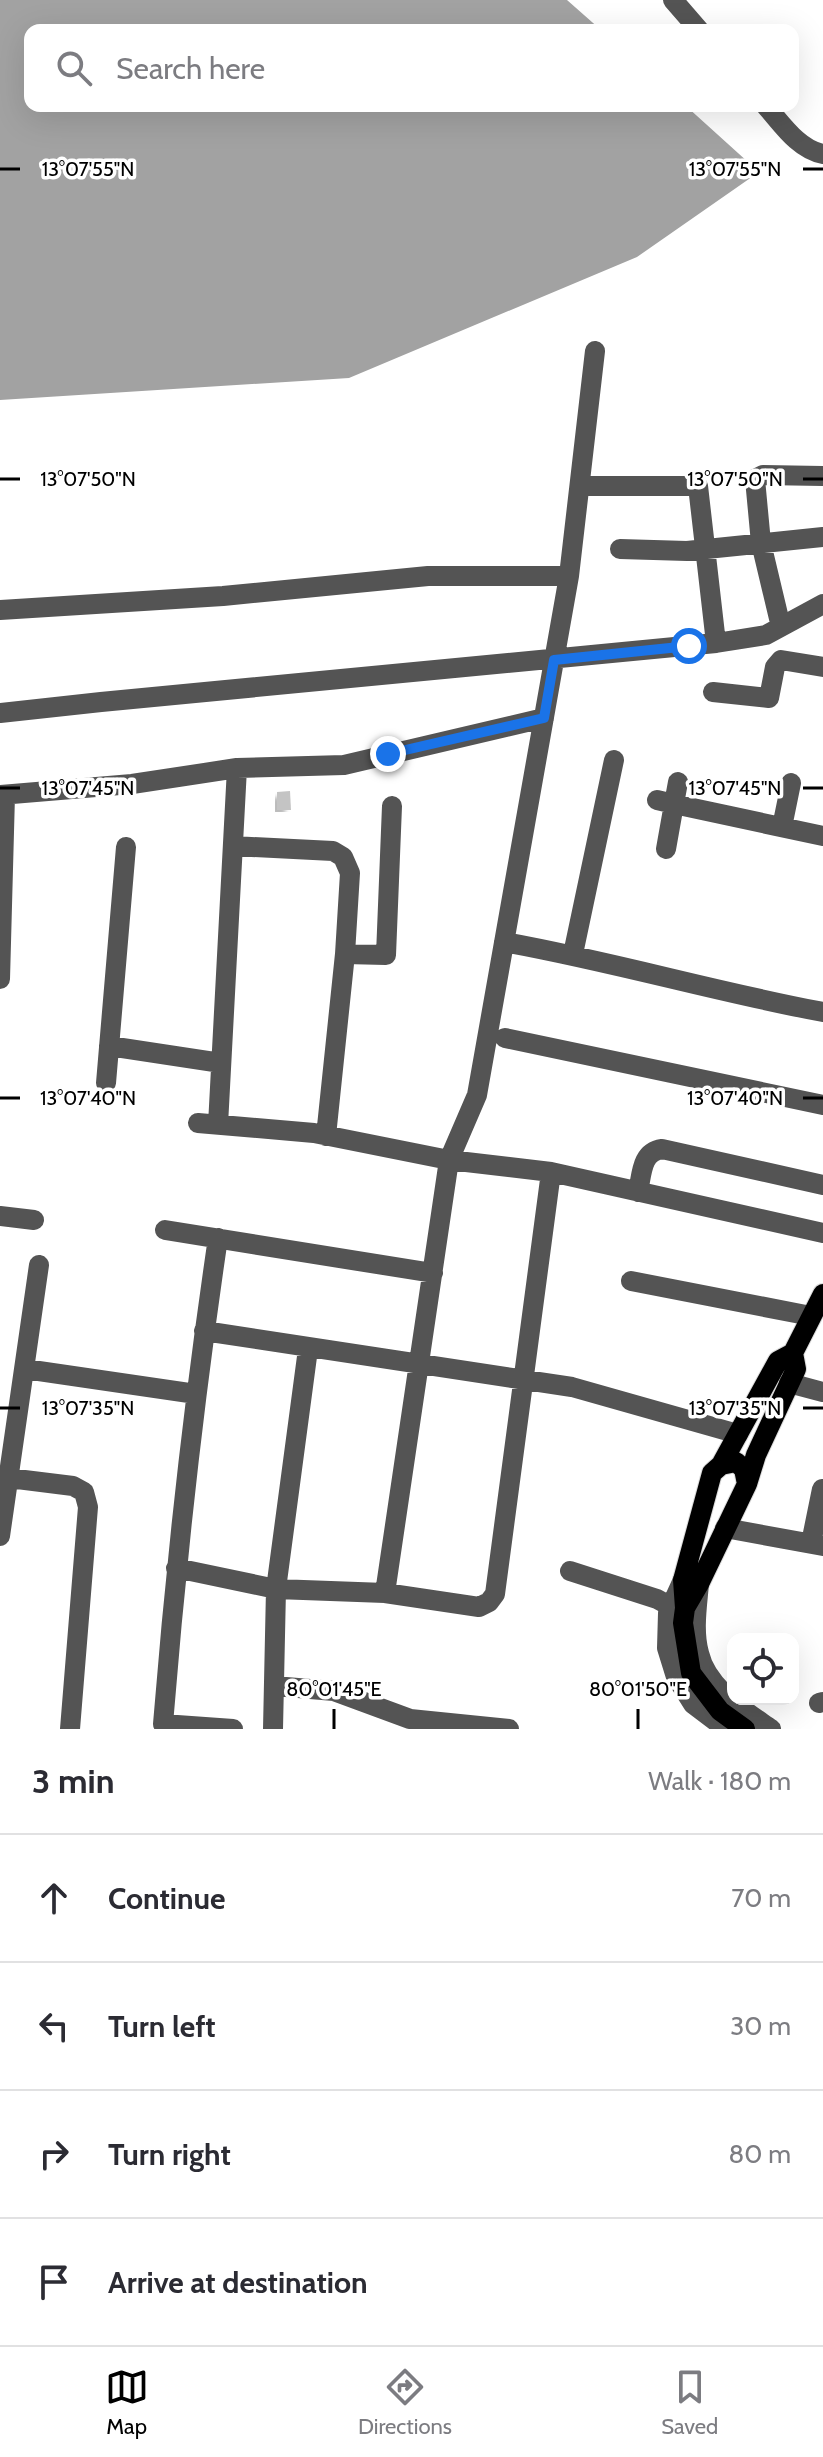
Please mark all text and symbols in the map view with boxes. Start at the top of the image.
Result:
search box [24,24,799,112]
icon: search [52,46,96,90]
text: Search here [116,50,265,87]
text: 13°07'55"N [42,157,134,181]
text: 13°07'55"N [689,157,781,181]
text: 13°07'50"N [40,467,136,491]
text: 13°07'50"N [687,467,783,491]
route start [671,628,707,664]
route end [370,736,406,772]
text: 13°07'45"N [42,776,134,800]
text: 13°07'45"N [689,776,781,800]
text: 13°07'40"N [40,1086,136,1110]
text: 13°07'40"N [687,1086,783,1110]
text: 13°07'35"N [42,1396,134,1420]
text: 13°07'35"N [689,1396,781,1420]
map controls [727,1633,799,1705]
button: locate [727,1633,799,1705]
text: 80°01'45"E [286,1677,382,1701]
text: 80°01'50"E [589,1677,687,1701]
text: 3 min [32,1760,114,1802]
text: Walk · 180 m [648,1765,791,1797]
icon: ahead [32,1876,76,1920]
text: Continue [108,1880,225,1917]
text: 70 m [731,1882,791,1914]
icon: left [32,2004,76,2048]
text: Turn left [108,2008,216,2045]
text: 30 m [730,2010,791,2042]
icon: right [32,2132,76,2176]
text: Turn right [108,2136,231,2173]
text: 80 m [728,2138,791,2170]
icon: arrive [32,2260,76,2304]
text: Arrive at destination [108,2264,368,2301]
tab: Map [105,2365,149,2440]
tab: Directions [358,2365,452,2440]
tab: Saved [661,2365,718,2440]

